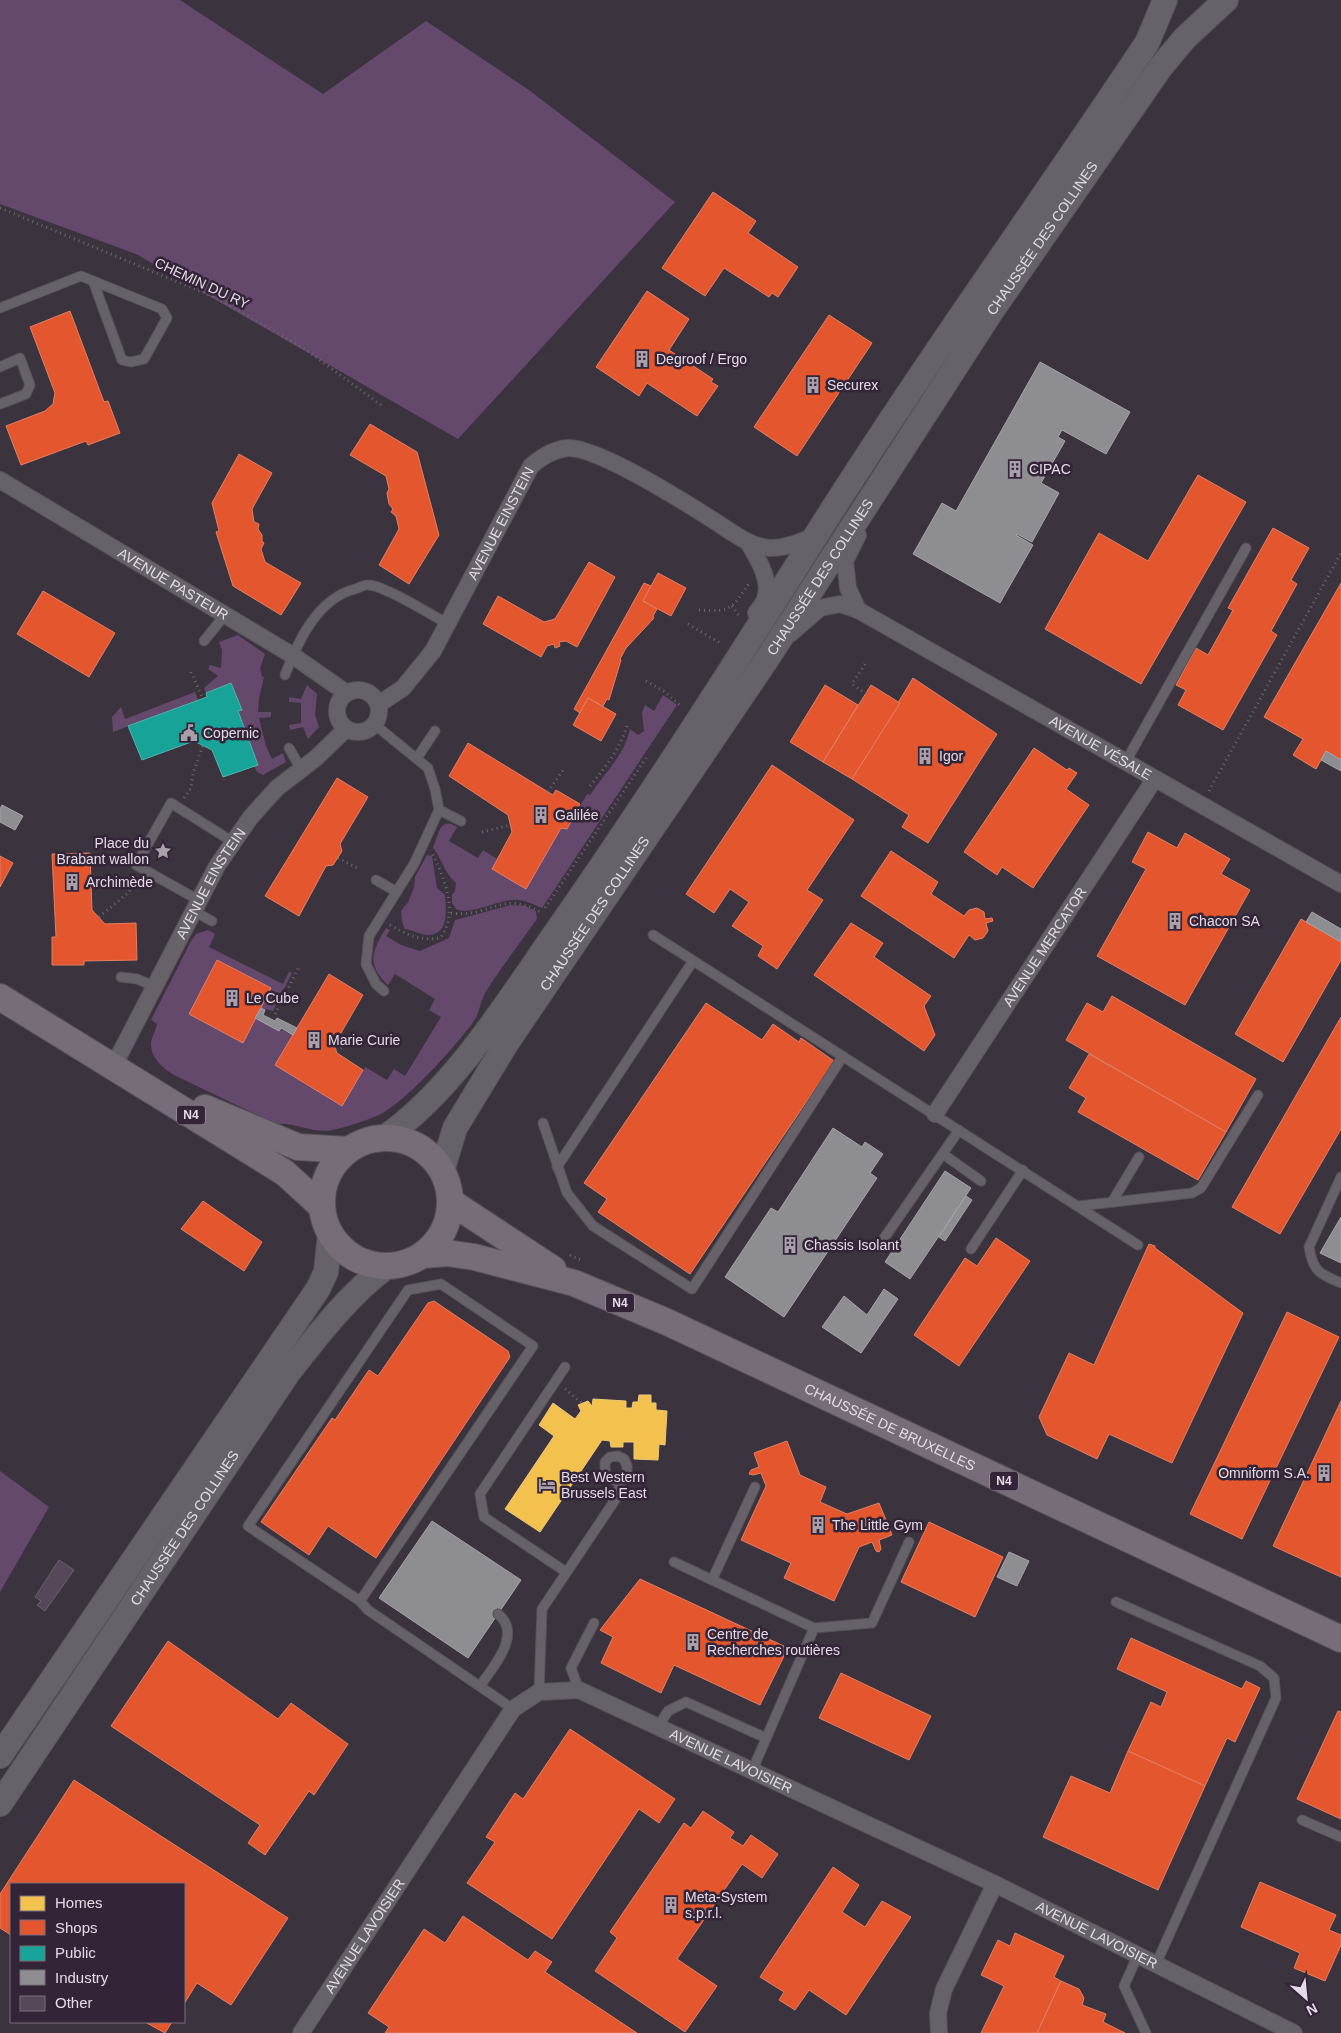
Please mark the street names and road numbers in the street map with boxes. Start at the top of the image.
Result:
street label: CHAUSSÉE DES COLLINES [983,159,1101,318]
street label: CHEMIN DU RY [152,254,252,312]
street label: AVENUE EINSTEIN [464,464,537,582]
street label: CHAUSSÉE DES COLLINES [764,496,876,658]
street label: AVENUE PASTEUR [115,545,231,623]
street label: AVENUE VÉSALE [1047,712,1155,783]
street label: AVENUE EINSTEIN [173,825,249,941]
street label: CHAUSSÉE DES COLLINES [537,833,653,994]
street label: AVENUE MERCATOR [1000,884,1090,1009]
road number: N4 [177,1106,205,1124]
road number: N4 [606,1294,634,1312]
street label: CHAUSSÉE DE BRUXELLES [802,1380,978,1474]
street label: CHAUSSÉE DES COLLINES [127,1447,242,1608]
road number: N4 [990,1472,1018,1490]
street label: AVENUE LAVOISIER [667,1725,795,1796]
street label: AVENUE LAVOISIER [321,1876,408,1996]
street label: AVENUE LAVOISIER [1033,1898,1160,1972]

